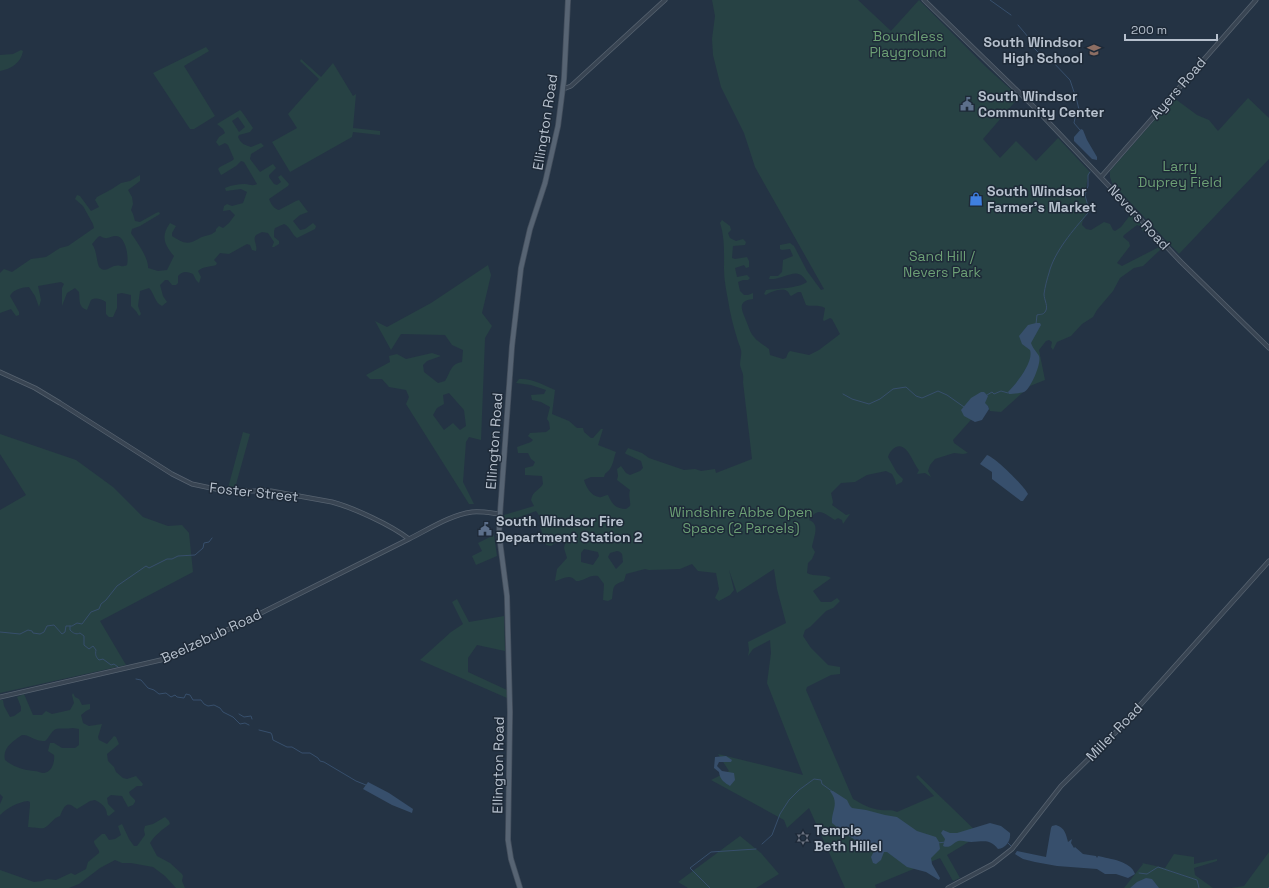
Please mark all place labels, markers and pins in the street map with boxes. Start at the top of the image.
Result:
place label: South Windsor High School [984,33,1083,67]
school or university icon: South Windsor High School [1086,42,1102,58]
place label: South Windsor Community Center [978,87,1105,121]
public building icon: South Windsor Community Center [959,96,975,112]
place label: South Windsor Farmer's Market [987,182,1096,216]
shop icon: South Windsor Farmer's Market [968,191,984,207]
place label: South Windsor Fire Department Station 2 [496,512,642,546]
public building icon: South Windsor Fire Department Station 2 [477,521,493,537]
place label: Temple Beth Hillel [814,821,882,855]
synagogue icon: Temple Beth Hillel [795,830,811,846]

